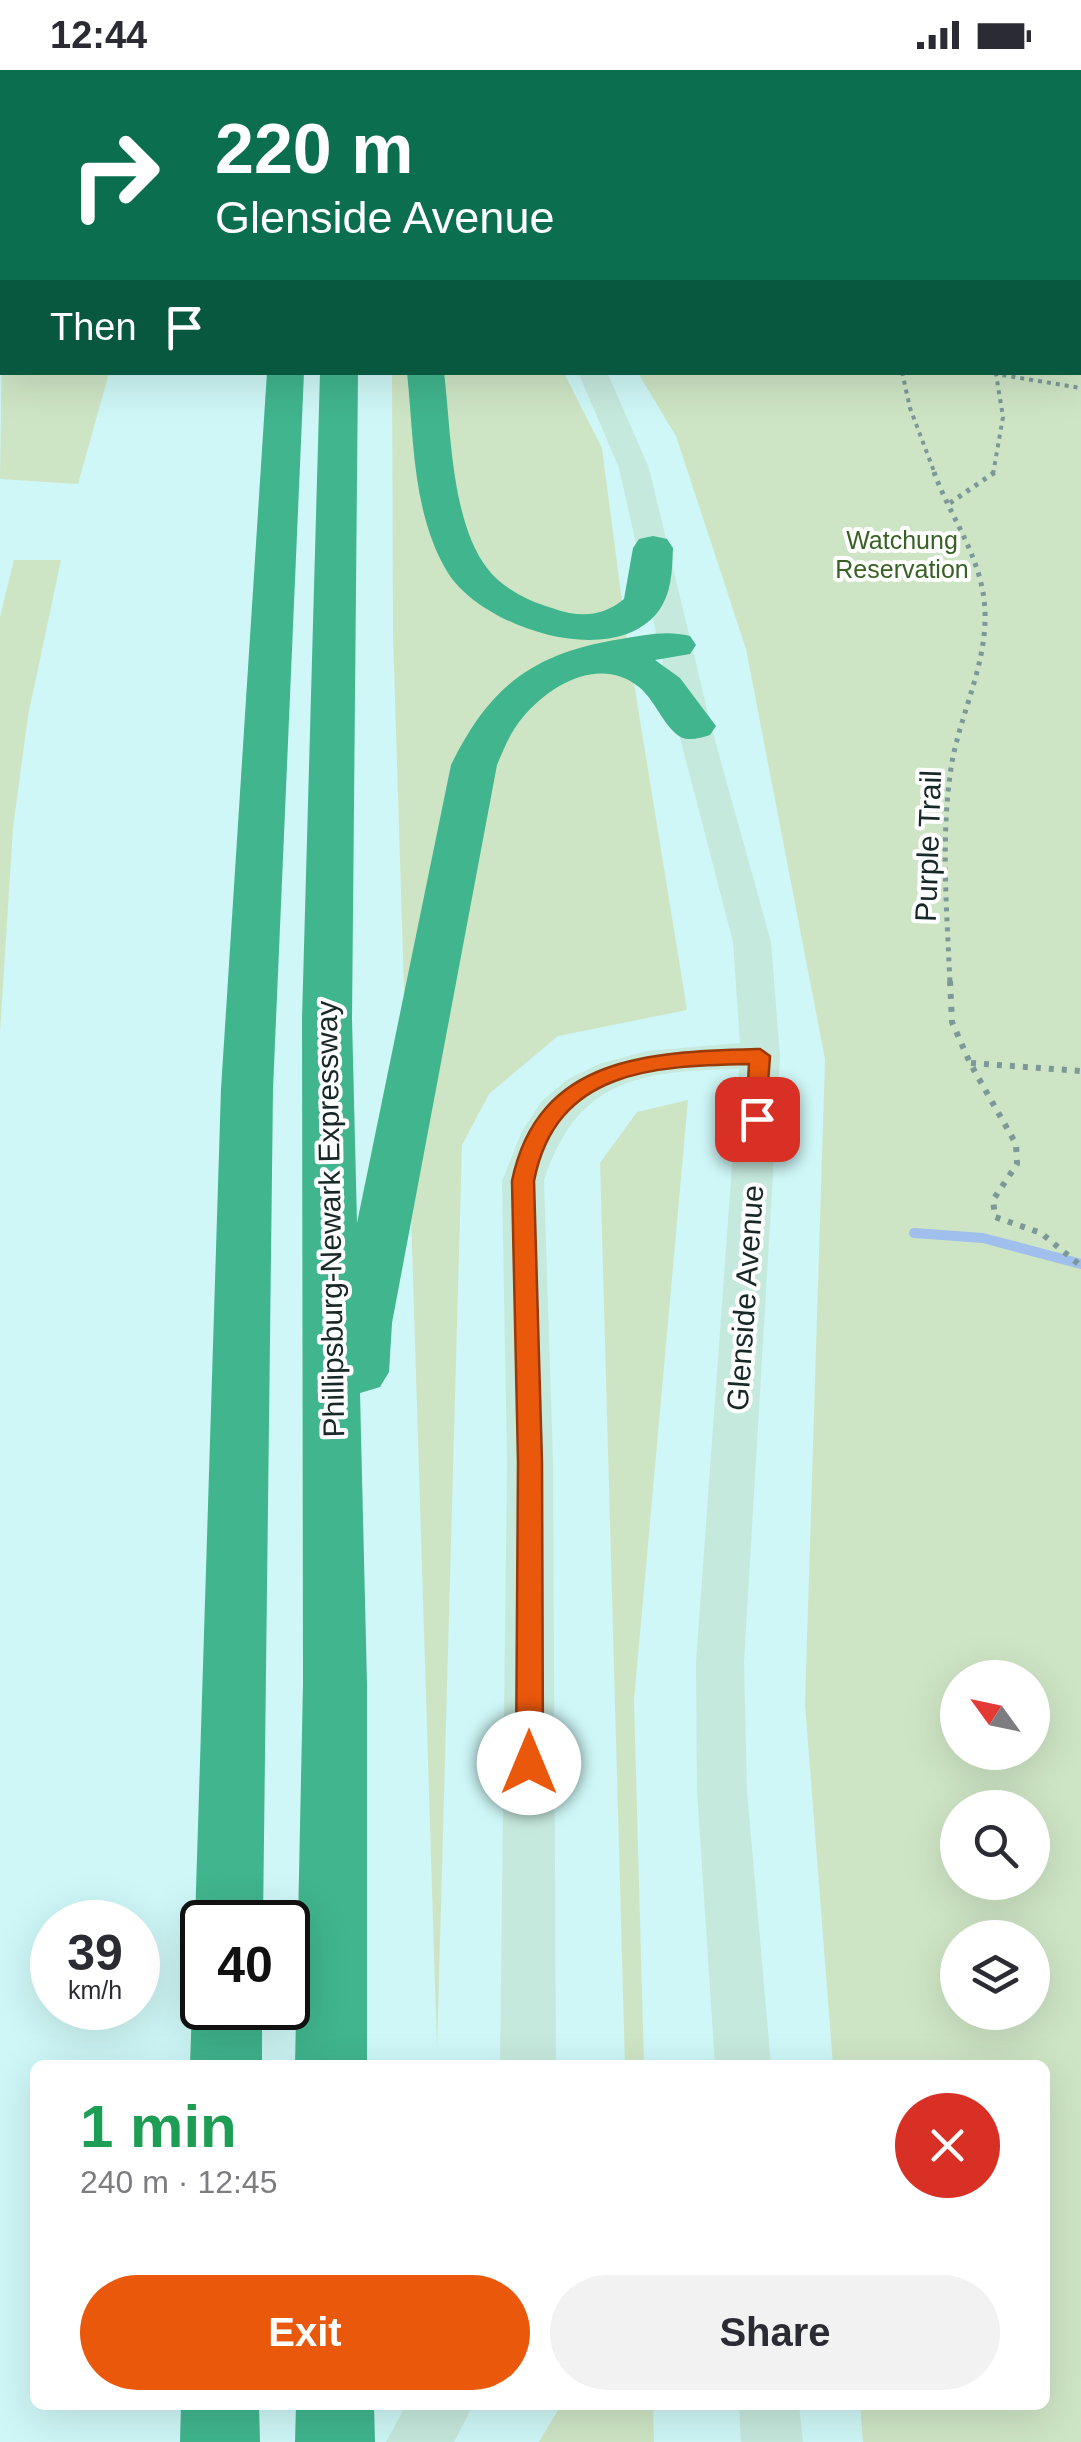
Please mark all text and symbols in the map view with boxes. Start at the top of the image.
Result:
text: 12:44 [50,14,147,56]
icon: right [50,110,180,240]
text: 220 m [215,110,413,188]
text: Glenside Avenue [215,192,554,243]
icon: arrive [157,300,212,355]
text: Then [50,306,137,348]
park label: Watchung Reservation [835,526,969,583]
street label: Purple Trail [909,770,947,922]
street label: Phillipsburg-Newark Expressway [310,1000,350,1438]
pin [715,1077,800,1162]
icon: arrive [730,1092,785,1147]
street label: Glenside Avenue [721,1184,769,1412]
north arrow [940,1660,1050,1770]
map controls [940,1660,1050,2030]
position arrow [477,1711,581,1815]
button: search [940,1790,1050,1900]
speed limit sign: 40 [180,1900,310,2030]
button: layers [940,1920,1050,2030]
text: 39 [67,1925,123,1981]
text: km/h [68,1976,122,2004]
text: 1 min [80,2093,237,2160]
button: close [895,2093,1000,2198]
text: 240 m · 12:45 [80,2164,277,2200]
button: Exit [80,2275,530,2390]
button: Share [550,2275,1000,2390]

